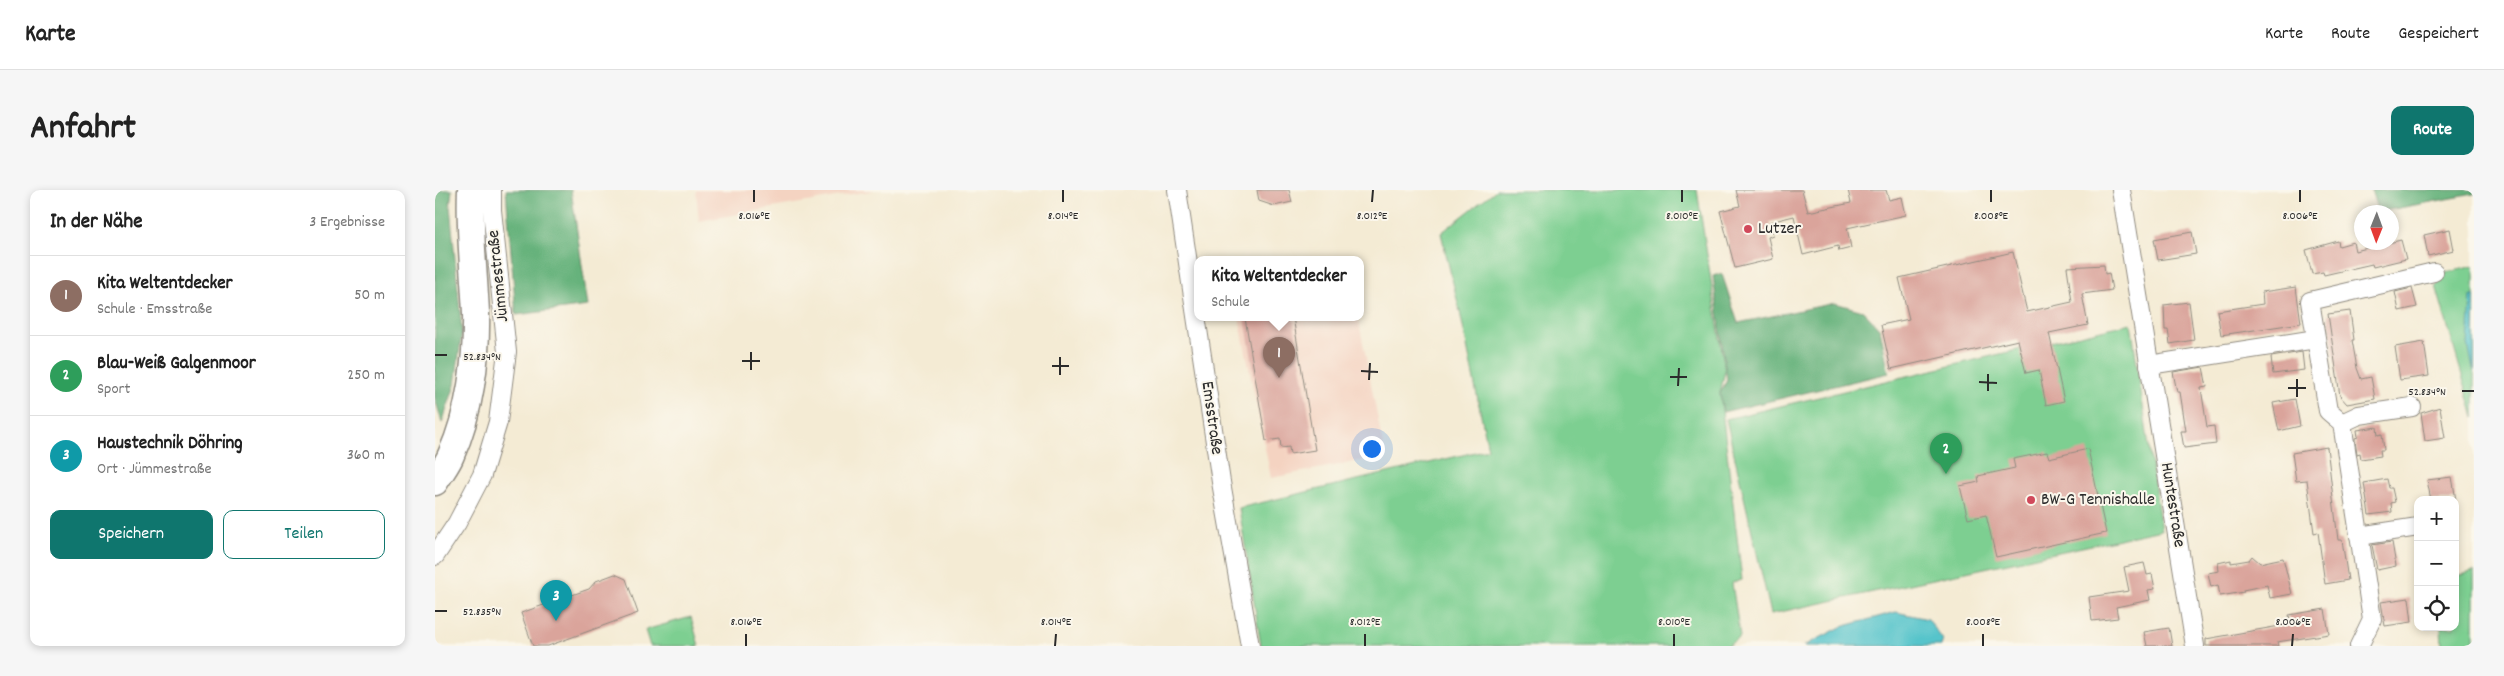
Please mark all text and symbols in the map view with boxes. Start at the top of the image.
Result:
text: Karte [25,18,76,52]
text: Karte [2265,22,2303,47]
text: Route [2331,22,2370,47]
text: Gespeichert [2398,22,2479,47]
text: Anfahrt [30,105,136,155]
button: Route [2391,106,2474,155]
north arrow [2354,205,2399,250]
text: In der Nähe [50,208,142,238]
text: 8.016°E [738,208,770,225]
text: 8.014°E [1048,208,1079,225]
text: 8.012°E [1357,208,1388,225]
text: 8.010°E [1666,208,1698,225]
text: 8.008°E [1974,208,2009,225]
text: 8.006°E [2282,208,2318,225]
text: 3 Ergebnisse [309,211,385,234]
place label: Lutzer [1758,217,1802,242]
marker: Lutzer [1742,223,1754,235]
street label: Jümmestraße [482,228,516,323]
popup [1194,256,1364,321]
text: Kita Weltentdecker [1211,264,1347,291]
text: Kita Weltentdecker [97,271,233,298]
text: 1 [64,284,68,307]
text: 50 m [354,284,385,307]
text: Schule [1211,291,1250,314]
text: Schule · Emsstraße [97,298,212,321]
pin: 1 [1263,337,1295,378]
text: 52.834°N [463,349,501,366]
text: Blau-Weiß Galgenmoor [97,351,256,378]
text: 2 [63,364,70,387]
text: 250 m [347,364,385,387]
text: Sport [97,378,130,401]
street label: Emsstraße [1193,380,1229,456]
text: 52.834°N [2408,384,2446,401]
text: Haustechnik Döhring [97,431,243,458]
pin: 2 [1930,433,1962,474]
your location [1359,436,1385,462]
text: 3 [62,444,70,467]
text: 360 m [347,444,385,467]
text: Ort · Jümmestraße [97,458,211,481]
street label: Huntestraße [2153,461,2191,549]
place label: BW-G Tennishalle [2041,488,2155,513]
marker: BW-G Tennishalle [2025,494,2037,506]
map controls [2414,496,2459,631]
button: + [2414,496,2459,541]
button: Speichern [50,510,213,559]
button: Teilen [223,510,385,559]
button: − [2414,541,2459,586]
pin: 3 [540,580,572,621]
button: locate [2414,586,2459,631]
text: 52.835°N [463,604,501,621]
text: 8.016°E [730,614,762,631]
text: 8.014°E [1041,614,1072,631]
text: 8.012°E [1350,614,1381,631]
text: 8.010°E [1658,614,1690,631]
text: 8.008°E [1966,614,2001,631]
text: 8.006°E [2275,614,2311,631]

